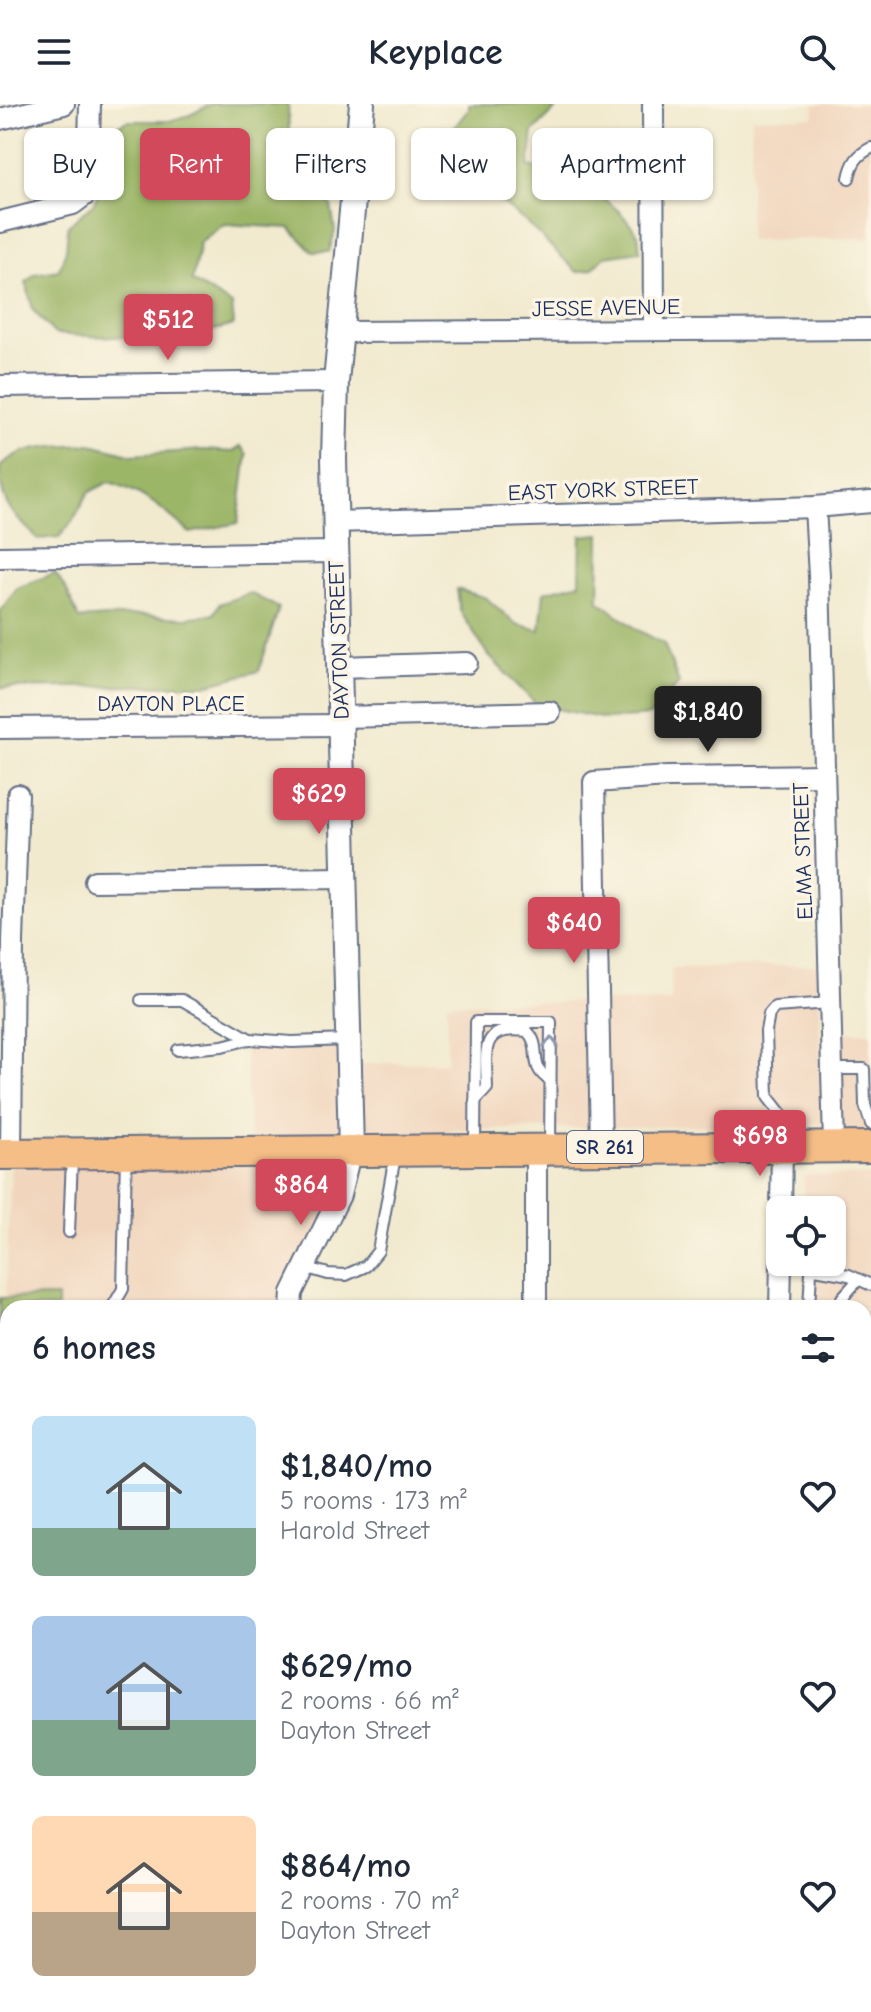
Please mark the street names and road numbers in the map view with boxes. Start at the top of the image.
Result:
street label: JESSE AVENUE [532,294,680,322]
street label: EAST YORK STREET [507,474,699,506]
street label: DAYTON STREET [323,559,355,720]
street label: DAYTON PLACE [97,691,245,717]
street label: ELMA STREET [788,781,818,920]
road number: SR 261 [567,1131,643,1163]

